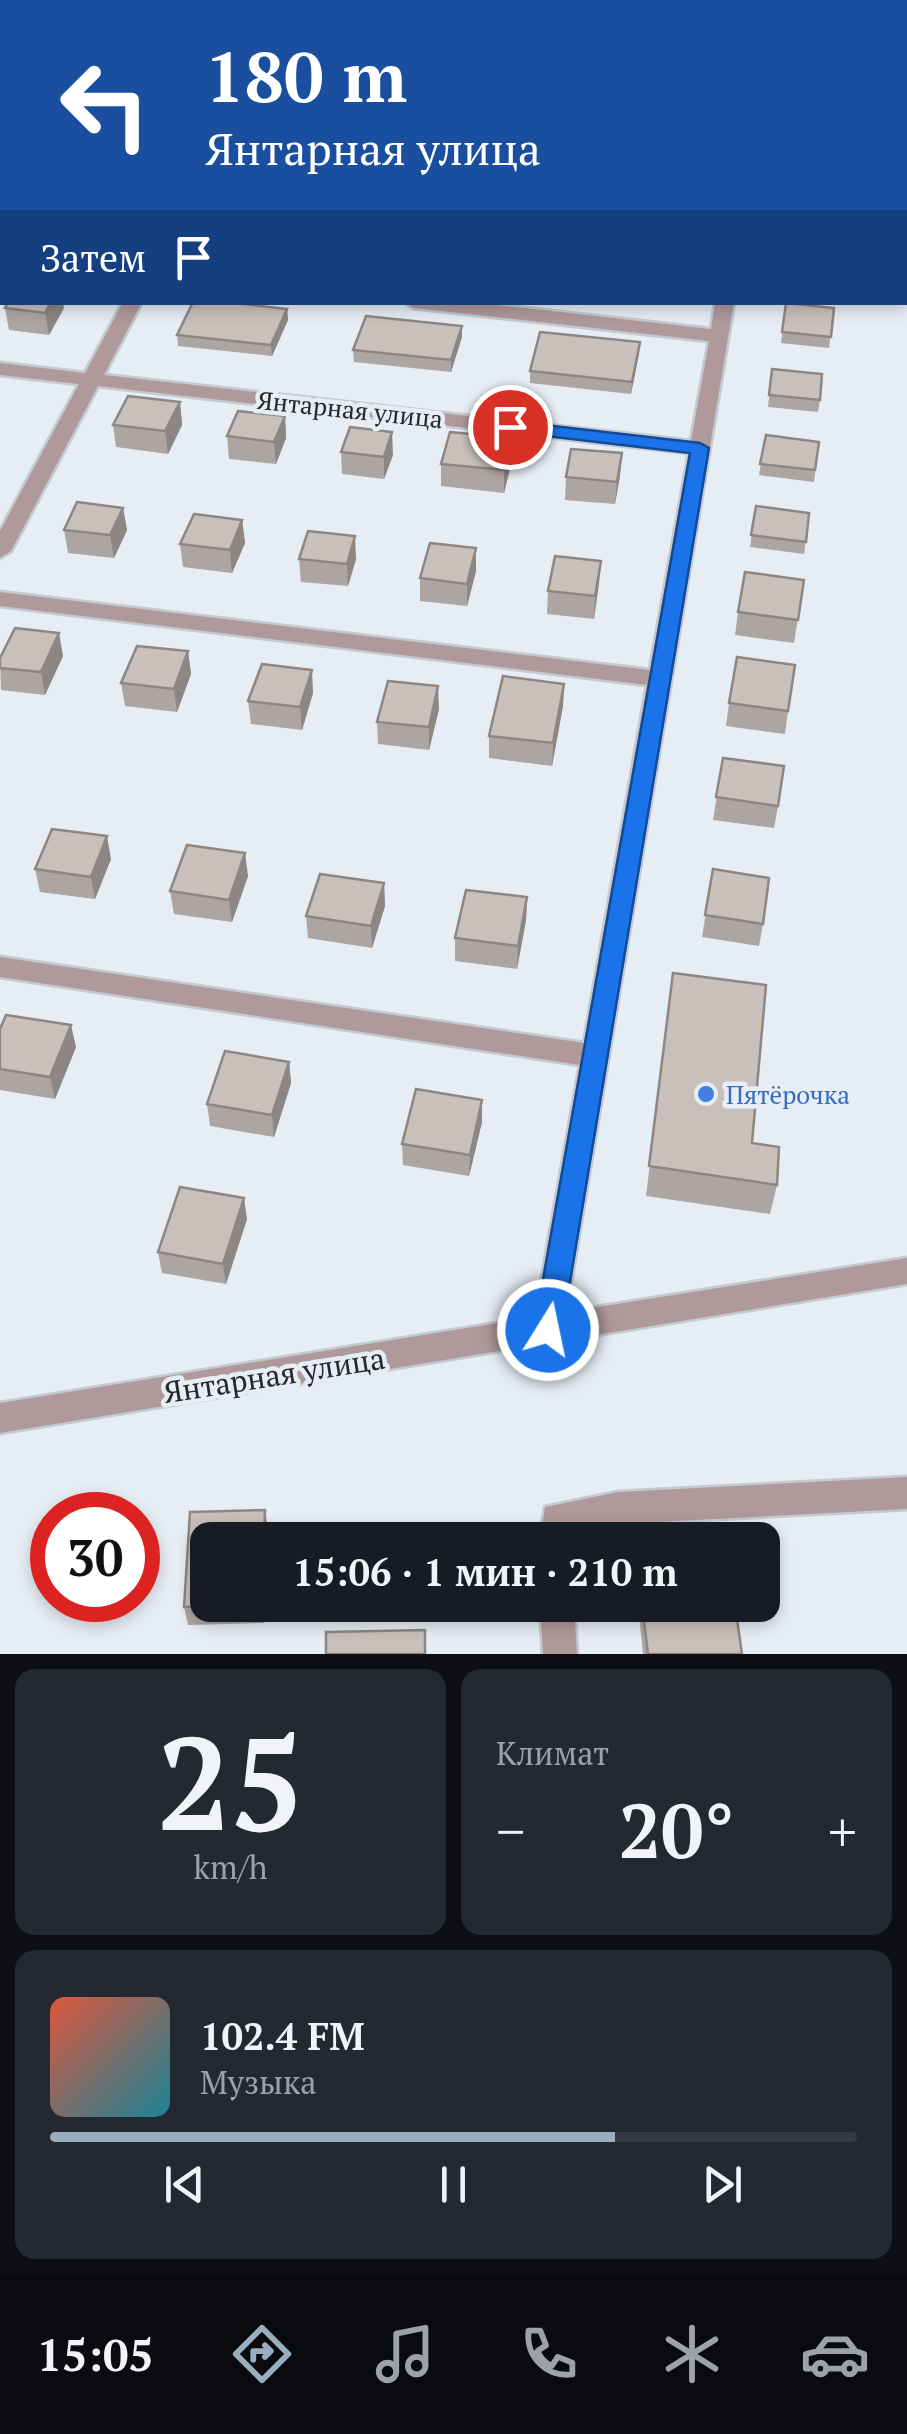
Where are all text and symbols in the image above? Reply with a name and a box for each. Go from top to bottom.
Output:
text: 180 m [205,29,407,122]
icon: left [40,40,170,170]
text: Янтарная улица [205,118,541,178]
icon: arrive [166,230,221,285]
text: Затем [40,233,146,283]
street label: Янтарная улица [256,383,445,435]
pin [468,385,553,470]
icon: arrive [483,400,538,455]
place label: Пятёрочка [726,1078,850,1111]
marker: Пятёрочка [695,1083,717,1105]
position arrow [496,1278,600,1382]
street label: Янтарная улица [160,1338,388,1412]
speed limit sign: 30 [30,1492,160,1622]
text: 15:06 · 1 мин · 210 m [292,1547,678,1597]
text: 25 [157,1695,304,1867]
text: Климат [496,1732,609,1774]
text: 20° [619,1780,734,1879]
text: − [496,1794,525,1867]
text: + [828,1794,857,1867]
text: km/h [194,1846,267,1888]
text: 102.4 FM [200,2011,365,2061]
text: Музыка [200,2061,316,2103]
icon: previous [157,2157,212,2212]
icon: pause [426,2157,481,2212]
icon: next [695,2157,750,2212]
icon: directions [227,2319,297,2389]
icon: music [370,2319,440,2389]
icon: phone [514,2319,584,2389]
icon: climate [657,2319,727,2389]
icon: car [800,2319,870,2389]
text: 15:05 [37,2324,154,2384]

